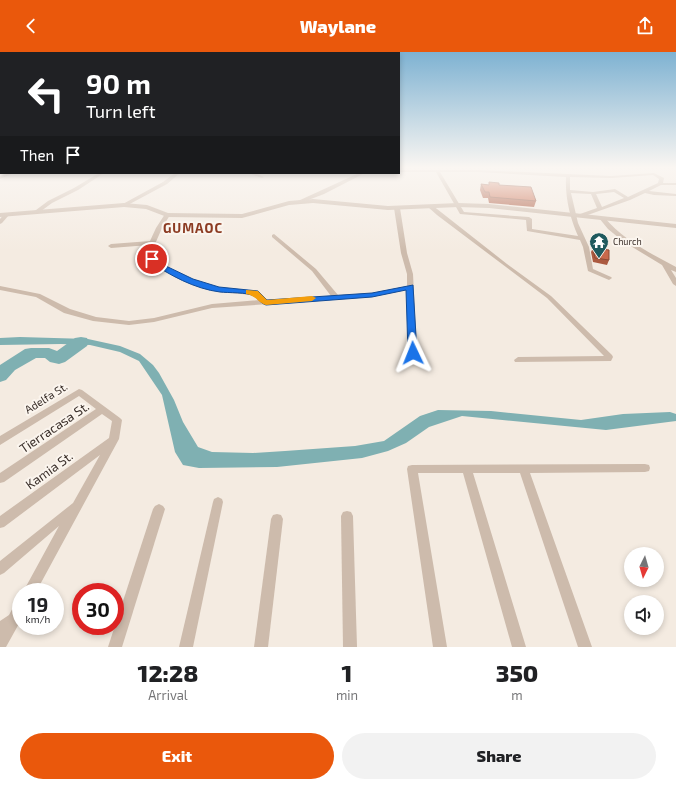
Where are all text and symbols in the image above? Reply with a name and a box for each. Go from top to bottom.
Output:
icon: back [20,15,42,37]
text: Waylane [300,15,376,37]
icon: share [634,15,656,37]
text: 90 m [86,66,151,100]
icon: left [20,68,72,120]
text: Turn left [86,100,156,122]
icon: arrive [62,144,84,166]
text: Then [20,146,54,164]
district label: GUMAOC [163,220,223,236]
temple icon: Church [588,231,610,259]
place label: Church [613,236,642,247]
pin [135,242,169,276]
icon: arrive [141,248,163,270]
position arrow [392,332,434,374]
street label: Adelfa St. [22,379,69,416]
street label: Tierracasa St. [16,398,92,456]
street label: Kamia St. [22,447,76,493]
north arrow [624,547,664,587]
map controls [624,547,664,635]
speed limit sign: 30 [72,583,124,635]
text: 19 [28,592,48,616]
button: sound [624,595,664,635]
text: km/h [26,613,50,625]
text: 12:28 [138,658,198,687]
text: 1 [342,658,352,687]
text: 350 [496,658,538,687]
text: Arrival [148,687,188,703]
text: min [336,687,358,703]
text: m [511,687,523,703]
button: Exit [20,733,334,779]
button: Share [342,733,656,779]

